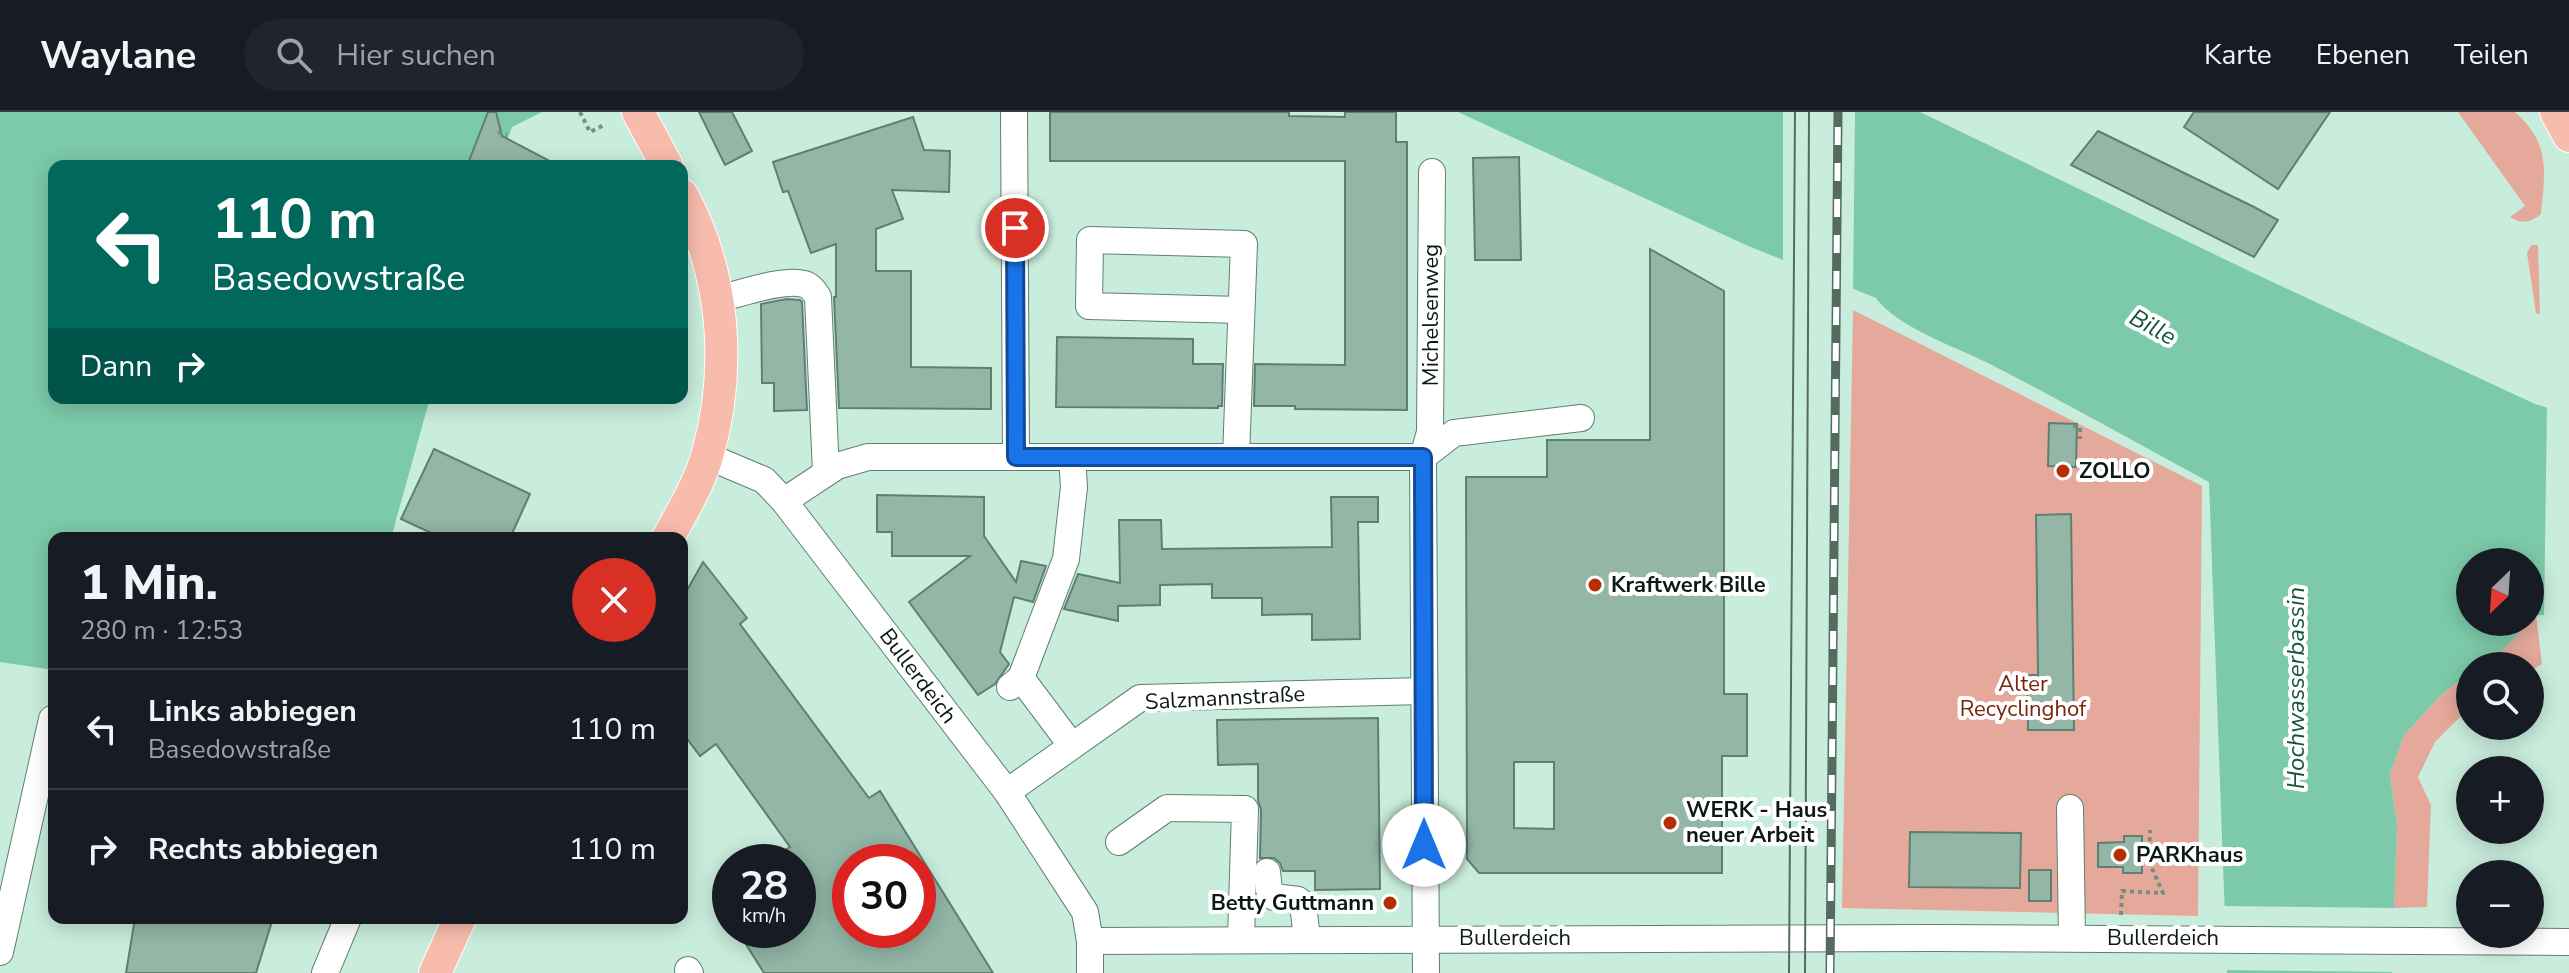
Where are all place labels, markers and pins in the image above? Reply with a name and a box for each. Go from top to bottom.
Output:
pin [981,194,1049,262]
place label: ZOLLO [2079,456,2150,486]
marker: ZOLLO [2054,462,2072,480]
place label: Kraftwerk Bille [1611,570,1766,600]
marker: Kraftwerk Bille [1586,576,1604,594]
place label: WERK - Haus neuer Arbeit [1686,795,1827,850]
marker: WERK - Haus neuer Arbeit [1661,814,1679,832]
place label: PARKhaus [2136,840,2243,870]
marker: PARKhaus [2111,846,2129,864]
place label: Betty Guttmann [1211,888,1374,918]
marker: Betty Guttmann [1381,894,1399,912]

